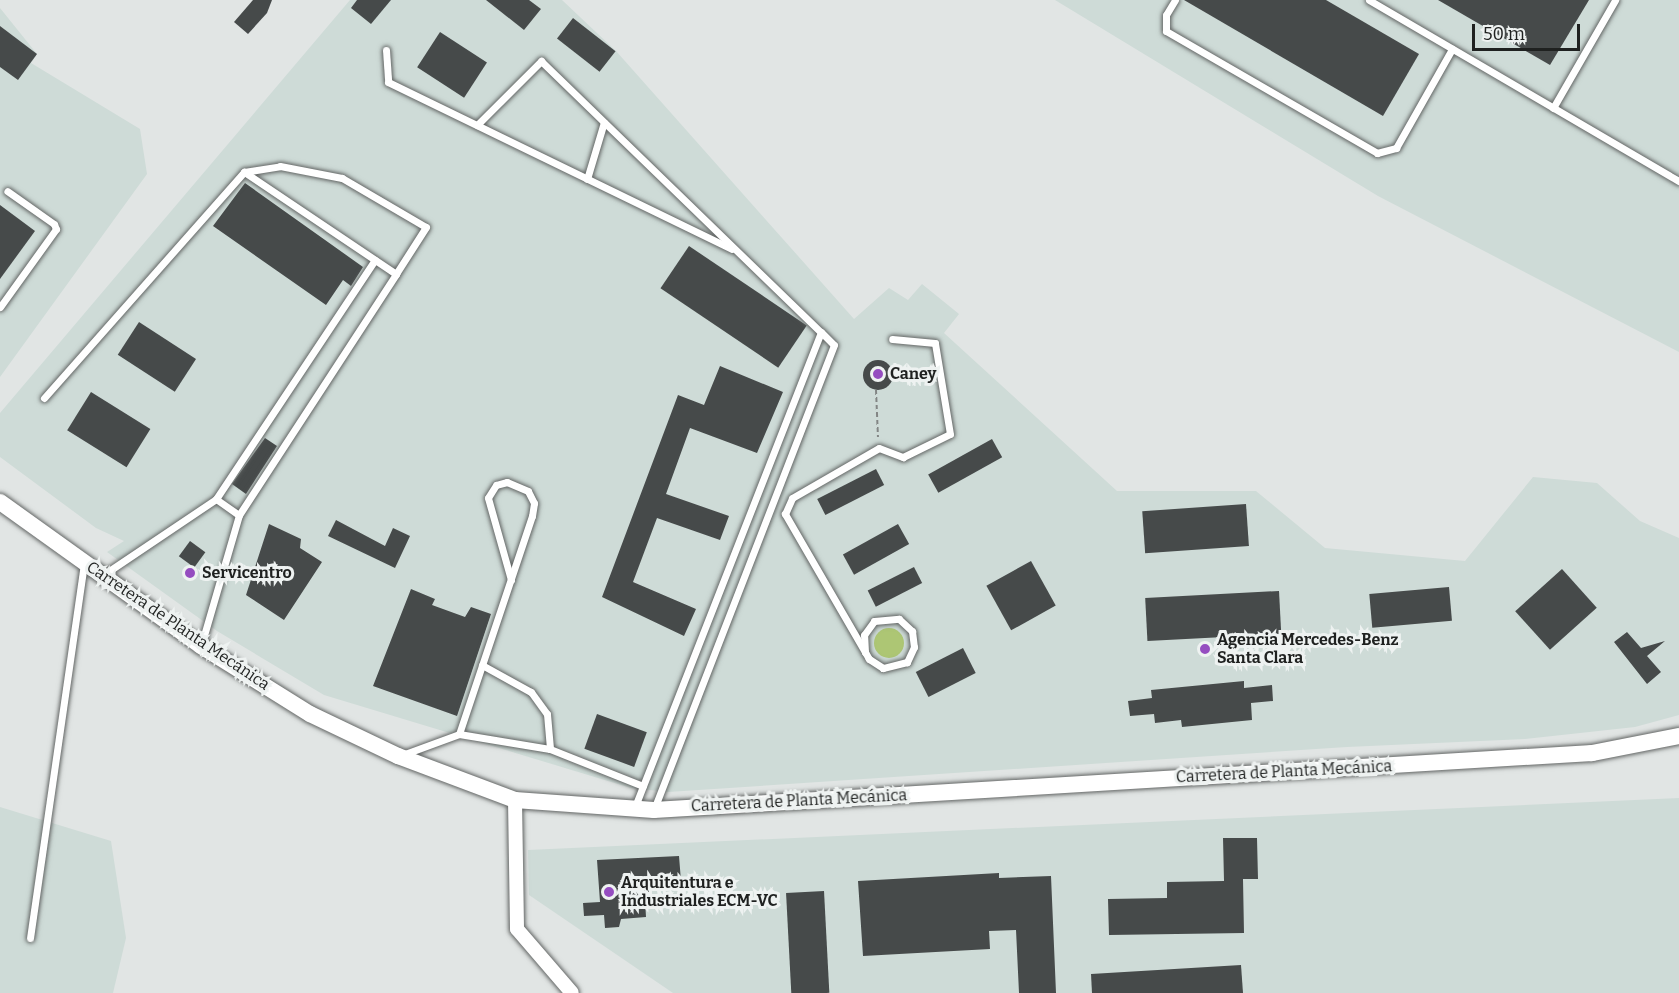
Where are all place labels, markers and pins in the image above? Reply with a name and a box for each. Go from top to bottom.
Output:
place label: Caney [890,364,936,384]
marker: Caney [871,367,885,381]
place label: Servicentro [202,563,292,583]
marker: Servicentro [183,566,197,580]
place label: Agencia Mercedes-Benz Santa Clara [1217,630,1399,668]
marker: Agencia Mercedes-Benz Santa Clara [1198,642,1212,656]
place label: Arquitentura e Industriales ECM-VC [621,873,778,911]
marker: Arquitentura e Industriales ECM-VC [602,885,616,899]

